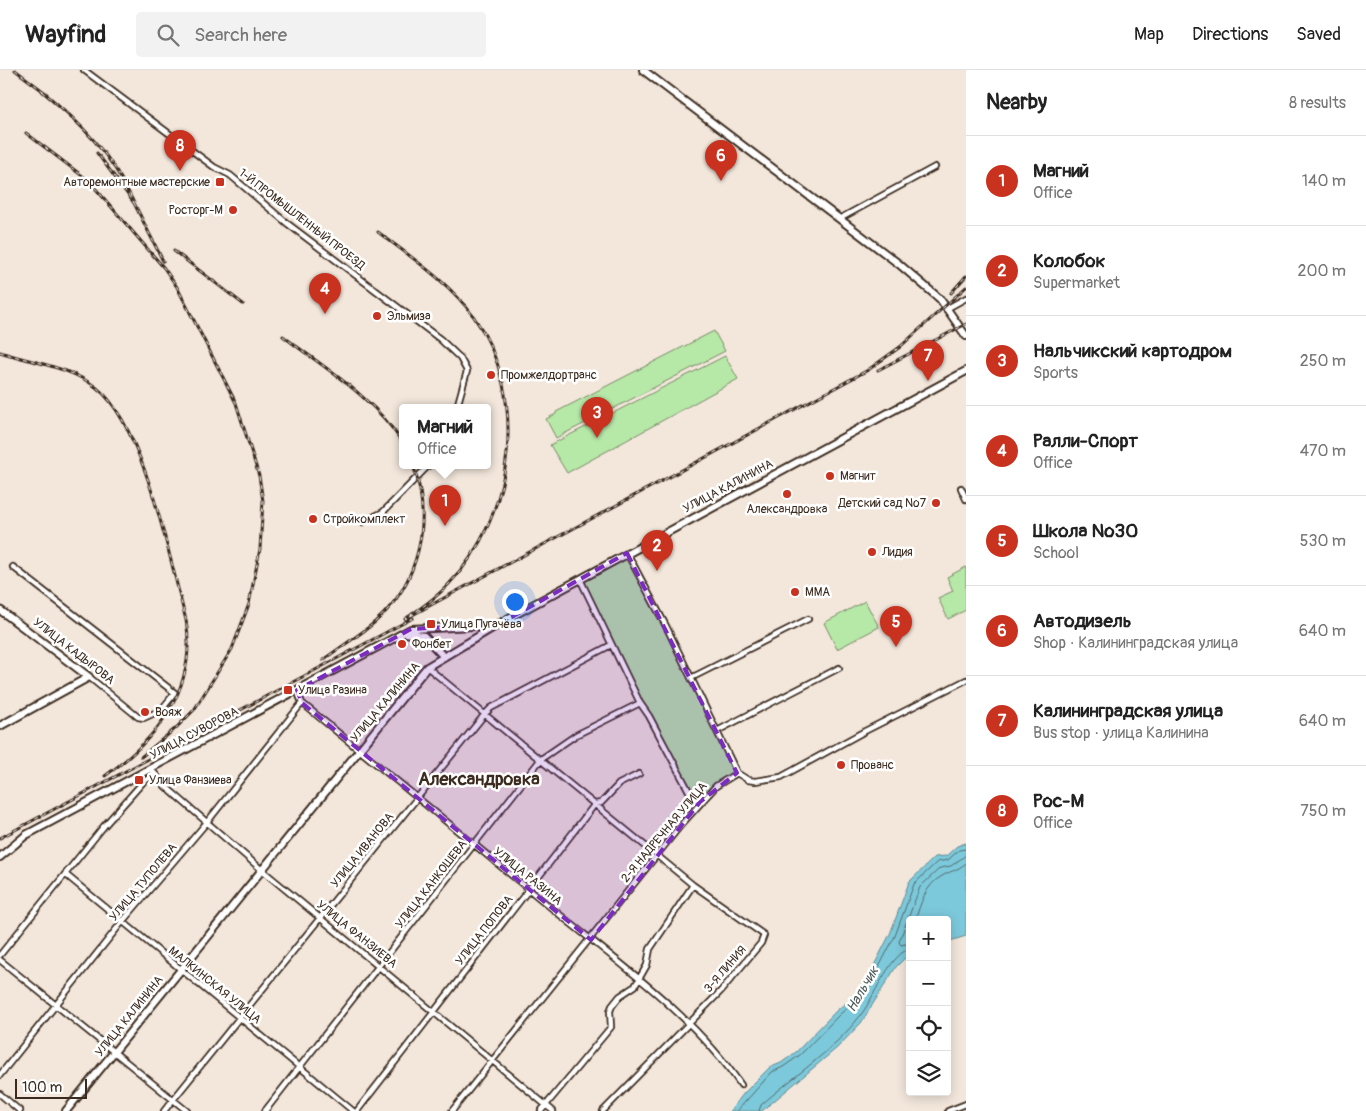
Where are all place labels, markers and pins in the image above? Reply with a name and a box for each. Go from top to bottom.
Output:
pin: 8 [164,130,196,171]
pin: 6 [705,140,737,181]
place label: Авторемонтные мастерские [63,175,210,190]
marker: Авторемонтные мастерские [214,176,226,188]
place label: Росторг-М [169,203,223,218]
marker: Росторг-М [227,204,239,216]
pin: 4 [309,273,341,314]
place label: Эльмиза [387,309,431,324]
marker: Эльмиза [371,310,383,322]
pin: 7 [912,340,944,381]
place label: Промжелдортранс [501,368,597,383]
marker: Промжелдортранс [485,369,497,381]
pin: 3 [581,397,613,438]
place label: Магнит [840,469,876,484]
marker: Магнит [824,470,836,482]
pin: 1 [429,485,461,526]
marker: Александровка [781,488,793,500]
place label: Детский сад №7 [837,496,927,511]
marker: Детский сад №7 [930,497,942,509]
place label: Александровка [747,502,828,517]
place label: Стройкомплект [323,512,405,527]
marker: Стройкомплект [307,513,319,525]
pin: 2 [641,530,673,571]
place label: Лидия [881,545,913,560]
marker: Лидия [866,546,878,558]
place label: MMA [805,585,830,600]
marker: MMA [789,586,801,598]
pin: 5 [880,606,912,647]
place label: Улица Пугачёва [441,617,522,632]
marker: Улица Пугачёва [425,618,437,630]
place label: Фонбет [412,637,451,652]
marker: Фонбет [396,638,408,650]
place label: Улица Разина [298,683,367,698]
marker: Улица Разина [282,684,294,696]
place label: Вояж [155,705,182,720]
marker: Вояж [139,706,151,718]
place label: Прованс [851,758,894,773]
marker: Прованс [835,759,847,771]
place label: Улица Фанзиева [149,773,232,788]
marker: Улица Фанзиева [133,774,145,786]

